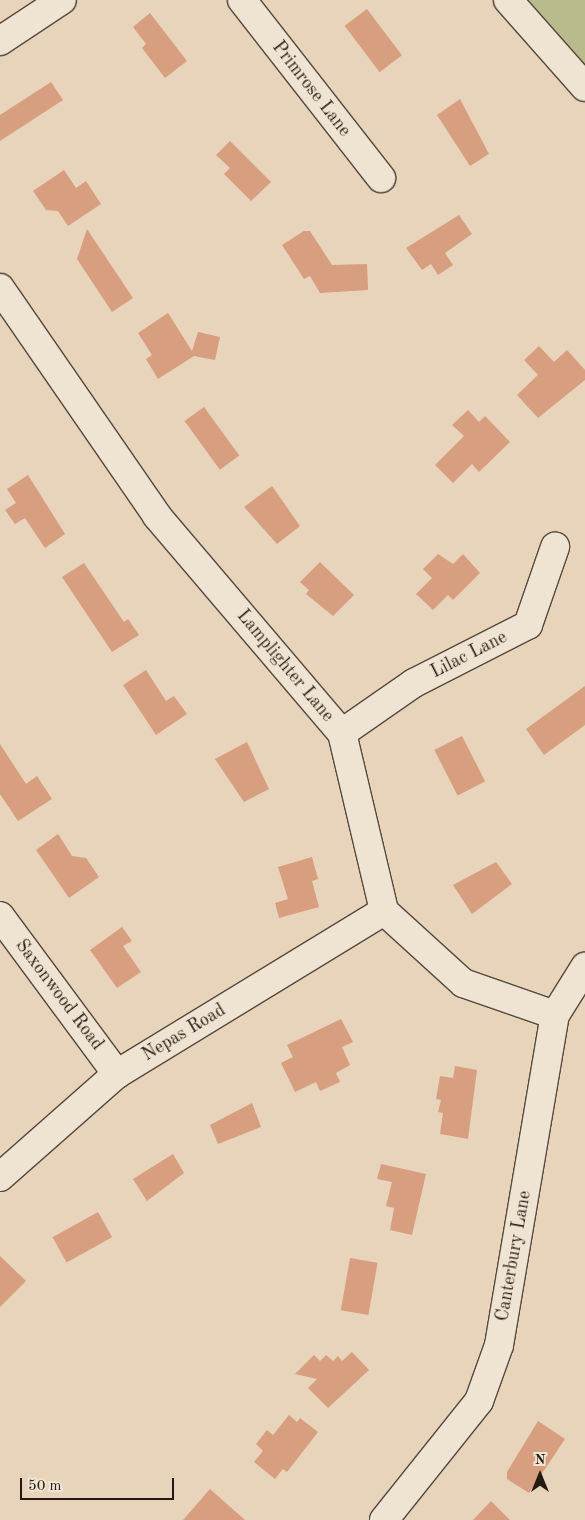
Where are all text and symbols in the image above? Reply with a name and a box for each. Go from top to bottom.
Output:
street label: Primrose Lane [267,37,355,141]
street label: Lamplighter Lane [232,606,338,726]
street label: Lilac Lane [427,627,511,683]
street label: Saxonwood Road [10,935,108,1055]
street label: Nepas Road [138,1000,230,1066]
street label: Canterbury Lane [492,1189,536,1323]
north arrow [515,1450,565,1500]
text: N [535,1453,545,1467]
scale bar [22,1468,176,1500]
text: 50 m [28,1479,62,1494]

